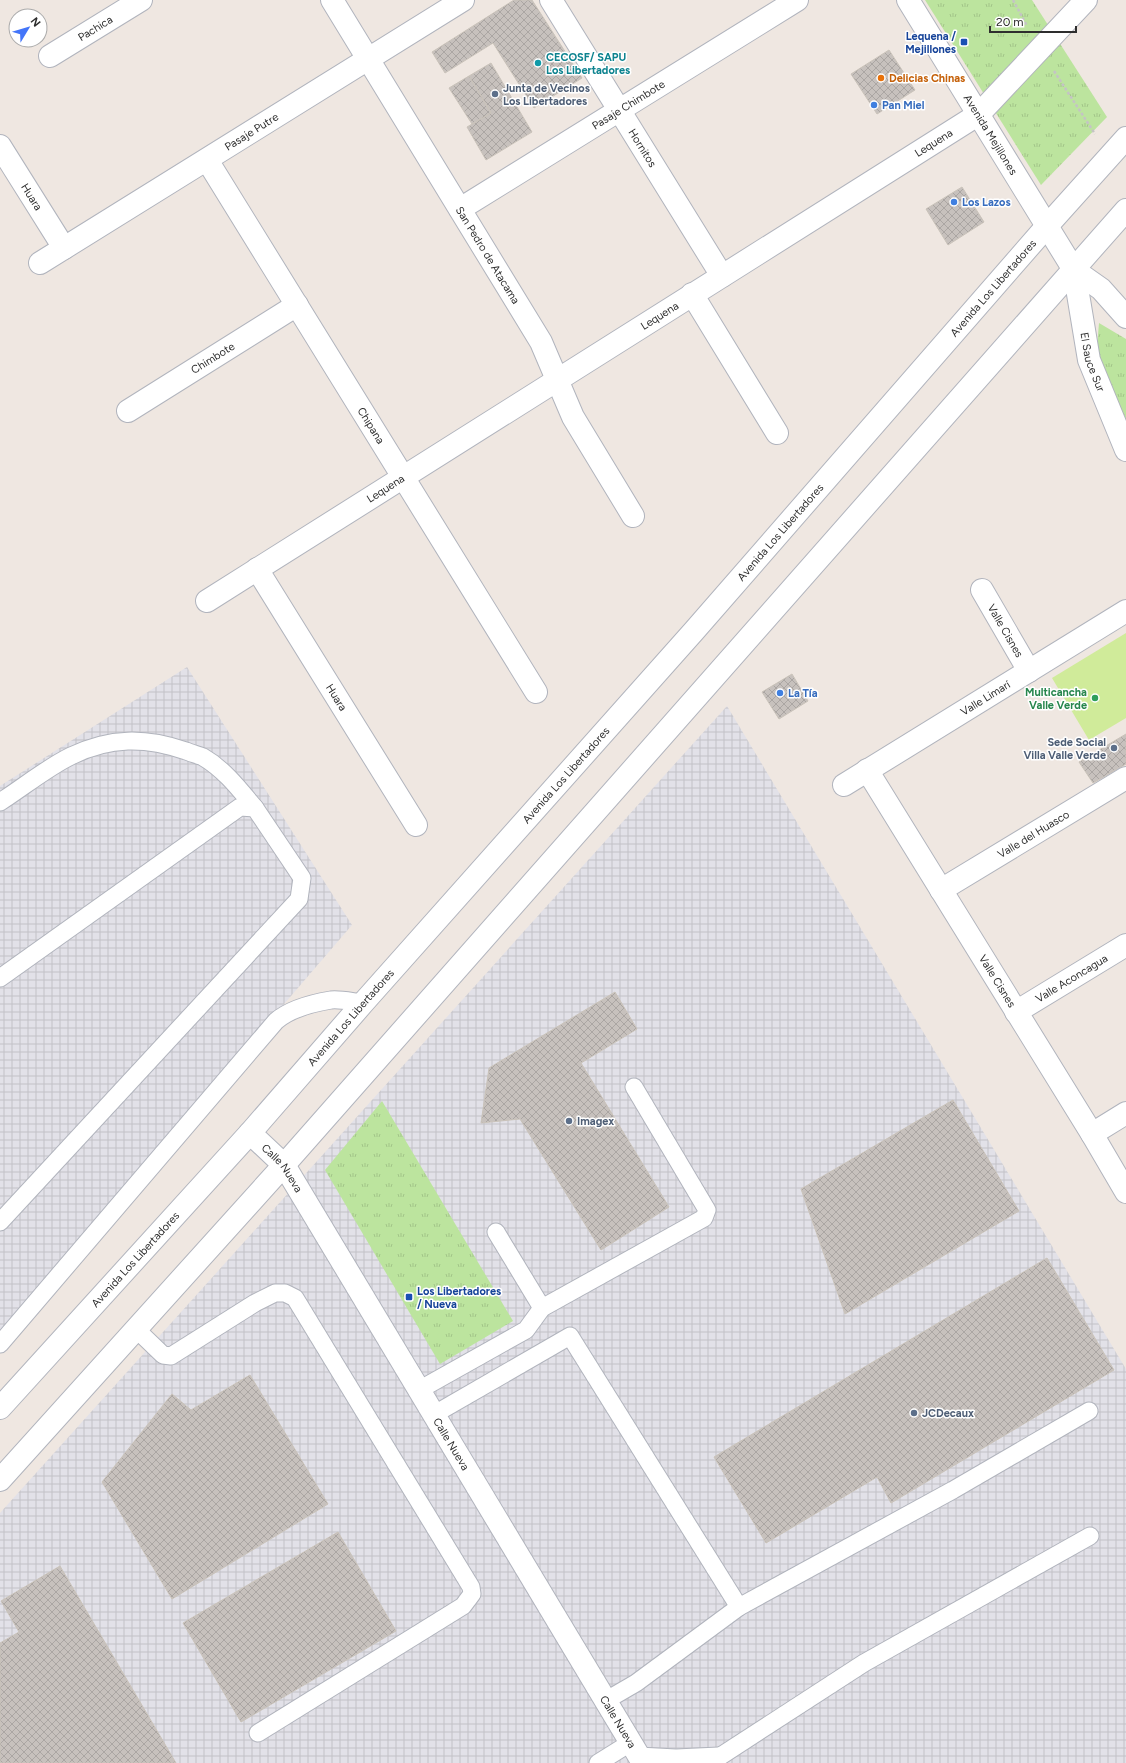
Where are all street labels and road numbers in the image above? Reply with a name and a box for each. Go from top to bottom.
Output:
street label: Pachica [76,13,115,44]
street label: Pasaje Chimbote [590,78,667,133]
street label: Avenida Mejillones [961,92,1020,177]
street label: Pasaje Putre [223,110,281,154]
street label: Lequena [913,126,955,160]
street label: Hornitos [625,127,659,170]
street label: Huara [18,181,45,213]
street label: San Pedro de Atacama [453,204,522,306]
street label: Avenida Los Libertadores [948,237,1039,339]
street label: Lequena [639,299,681,333]
street label: El Sauce Sur [1078,331,1107,394]
street label: Chimbote [189,340,237,377]
street label: Chipana [354,405,387,446]
street label: Lequena [364,472,407,506]
street label: Avenida Los Libertadores [735,481,826,584]
street label: Valle Cisnes [985,602,1026,660]
street label: Valle Limarí [958,678,1013,718]
street label: Huara [323,682,350,713]
street label: Avenida Los Libertadores [520,725,612,826]
street label: Valle del Huasco [995,808,1072,861]
street label: Valle Aconcagua [1033,952,1110,1006]
street label: Valle Cisnes [976,953,1018,1010]
street label: Avenida Los Libertadores [305,967,397,1069]
street label: Calle Nueva [259,1141,305,1195]
street label: Avenida Los Libertadores [89,1209,182,1310]
street label: Calle Nueva [430,1416,472,1473]
street label: Calle Nueva [597,1693,638,1751]

